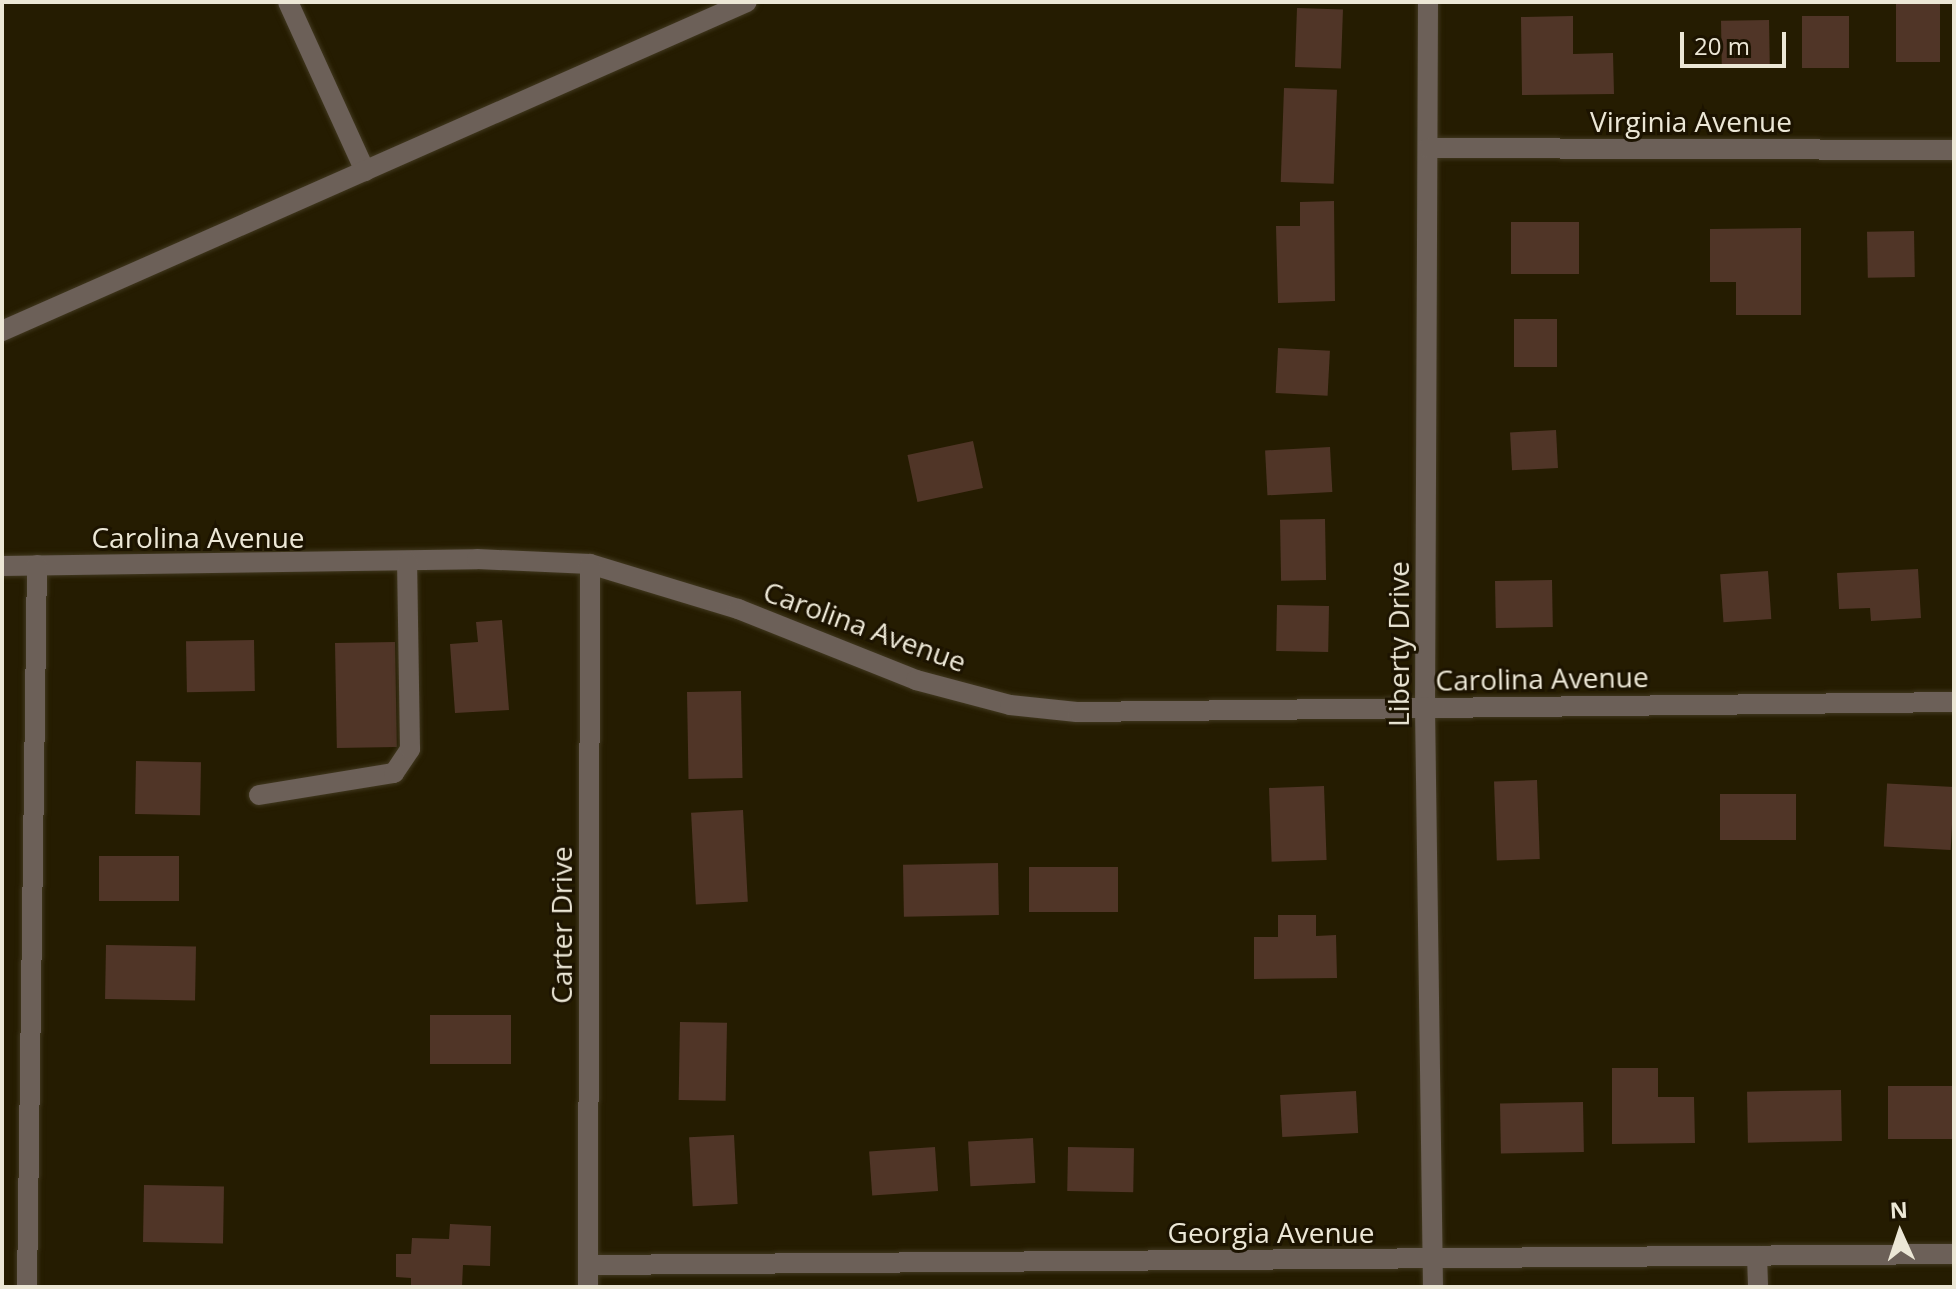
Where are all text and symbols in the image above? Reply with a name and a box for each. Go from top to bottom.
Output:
scale bar [1684,16,1790,66]
text: 20 m [1694,29,1750,62]
street label: Virginia Avenue [1590,104,1792,138]
street label: Carolina Avenue [91,520,305,554]
street label: Liberty Drive [1381,561,1415,727]
street label: Carolina Avenue [759,574,971,678]
street label: Carolina Avenue [1435,659,1649,697]
street label: Carter Drive [544,846,578,1004]
north arrow [1860,1193,1940,1273]
text: N [1889,1194,1908,1224]
street label: Georgia Avenue [1168,1215,1374,1249]

